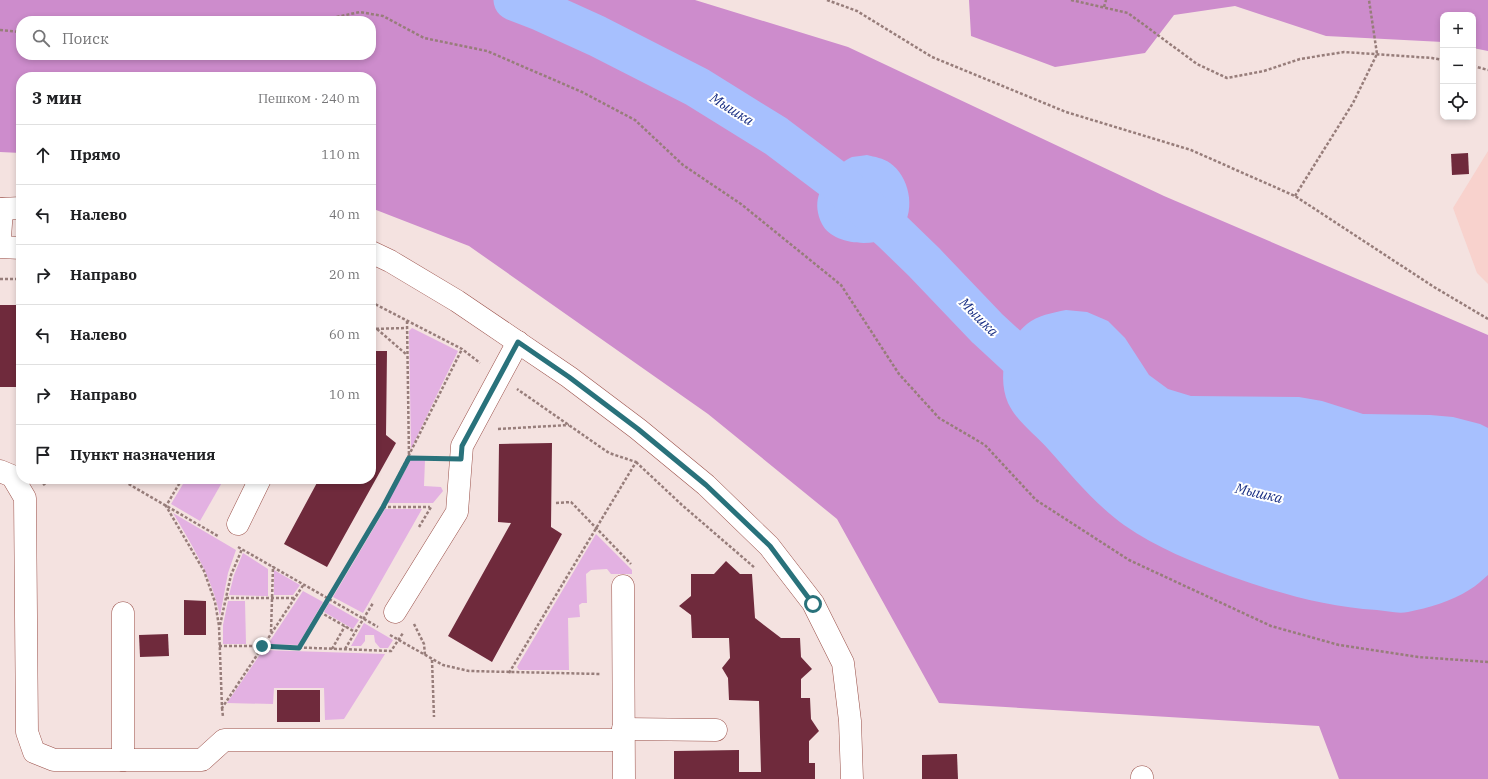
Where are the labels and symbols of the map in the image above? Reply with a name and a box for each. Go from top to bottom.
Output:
water label: Мышка [706,88,757,130]
water label: Мышка [955,293,1003,341]
water label: Мышка [1233,479,1285,507]
route start [804,595,822,613]
route end [253,637,271,655]

